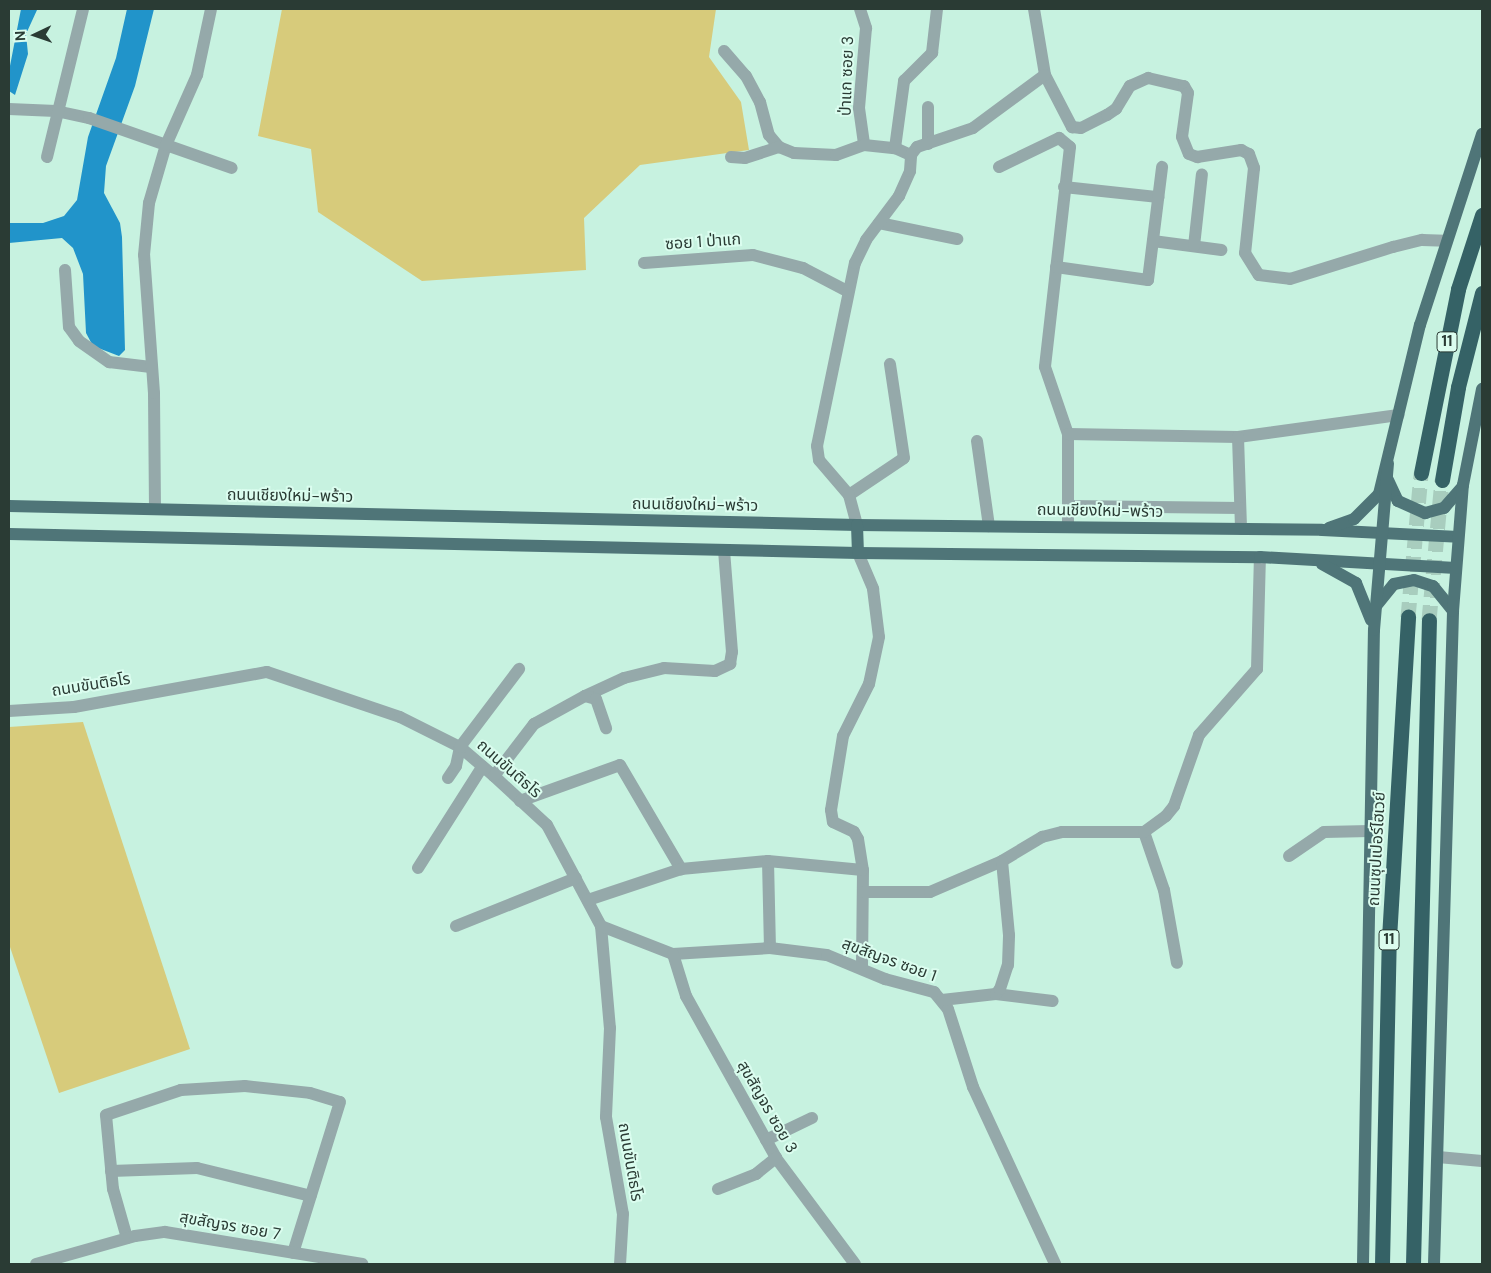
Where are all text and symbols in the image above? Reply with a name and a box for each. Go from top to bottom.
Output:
north arrow [10,10,60,60]
text: N [11,30,29,41]
street label: ป่าแก ซอย 3 [836,35,858,117]
street label: ซอย 1 ป่าแก [664,230,742,254]
road number: 11 [1436,330,1458,354]
street label: ถนนเชียงใหม่-พร้าว [227,485,353,507]
street label: ถนนเชียงใหม่-พร้าว [632,494,758,516]
street label: ถนนเชียงใหม่-พร้าว [1037,500,1163,522]
street label: ถนนขันติธโร [50,669,132,701]
street label: ถนนขันติธโร [473,736,545,802]
street label: ถนนซุปเปอร์ไฮเวย์ [1364,791,1390,907]
road number: 11 [1378,928,1400,952]
street label: สุขสัญจร ซอย 1 [839,934,939,986]
street label: สุขสัญจร ซอย 3 [733,1057,801,1157]
street label: ถนนขันติธโร [614,1121,646,1203]
street label: สุขสัญจร ซอย 7 [178,1208,282,1244]

